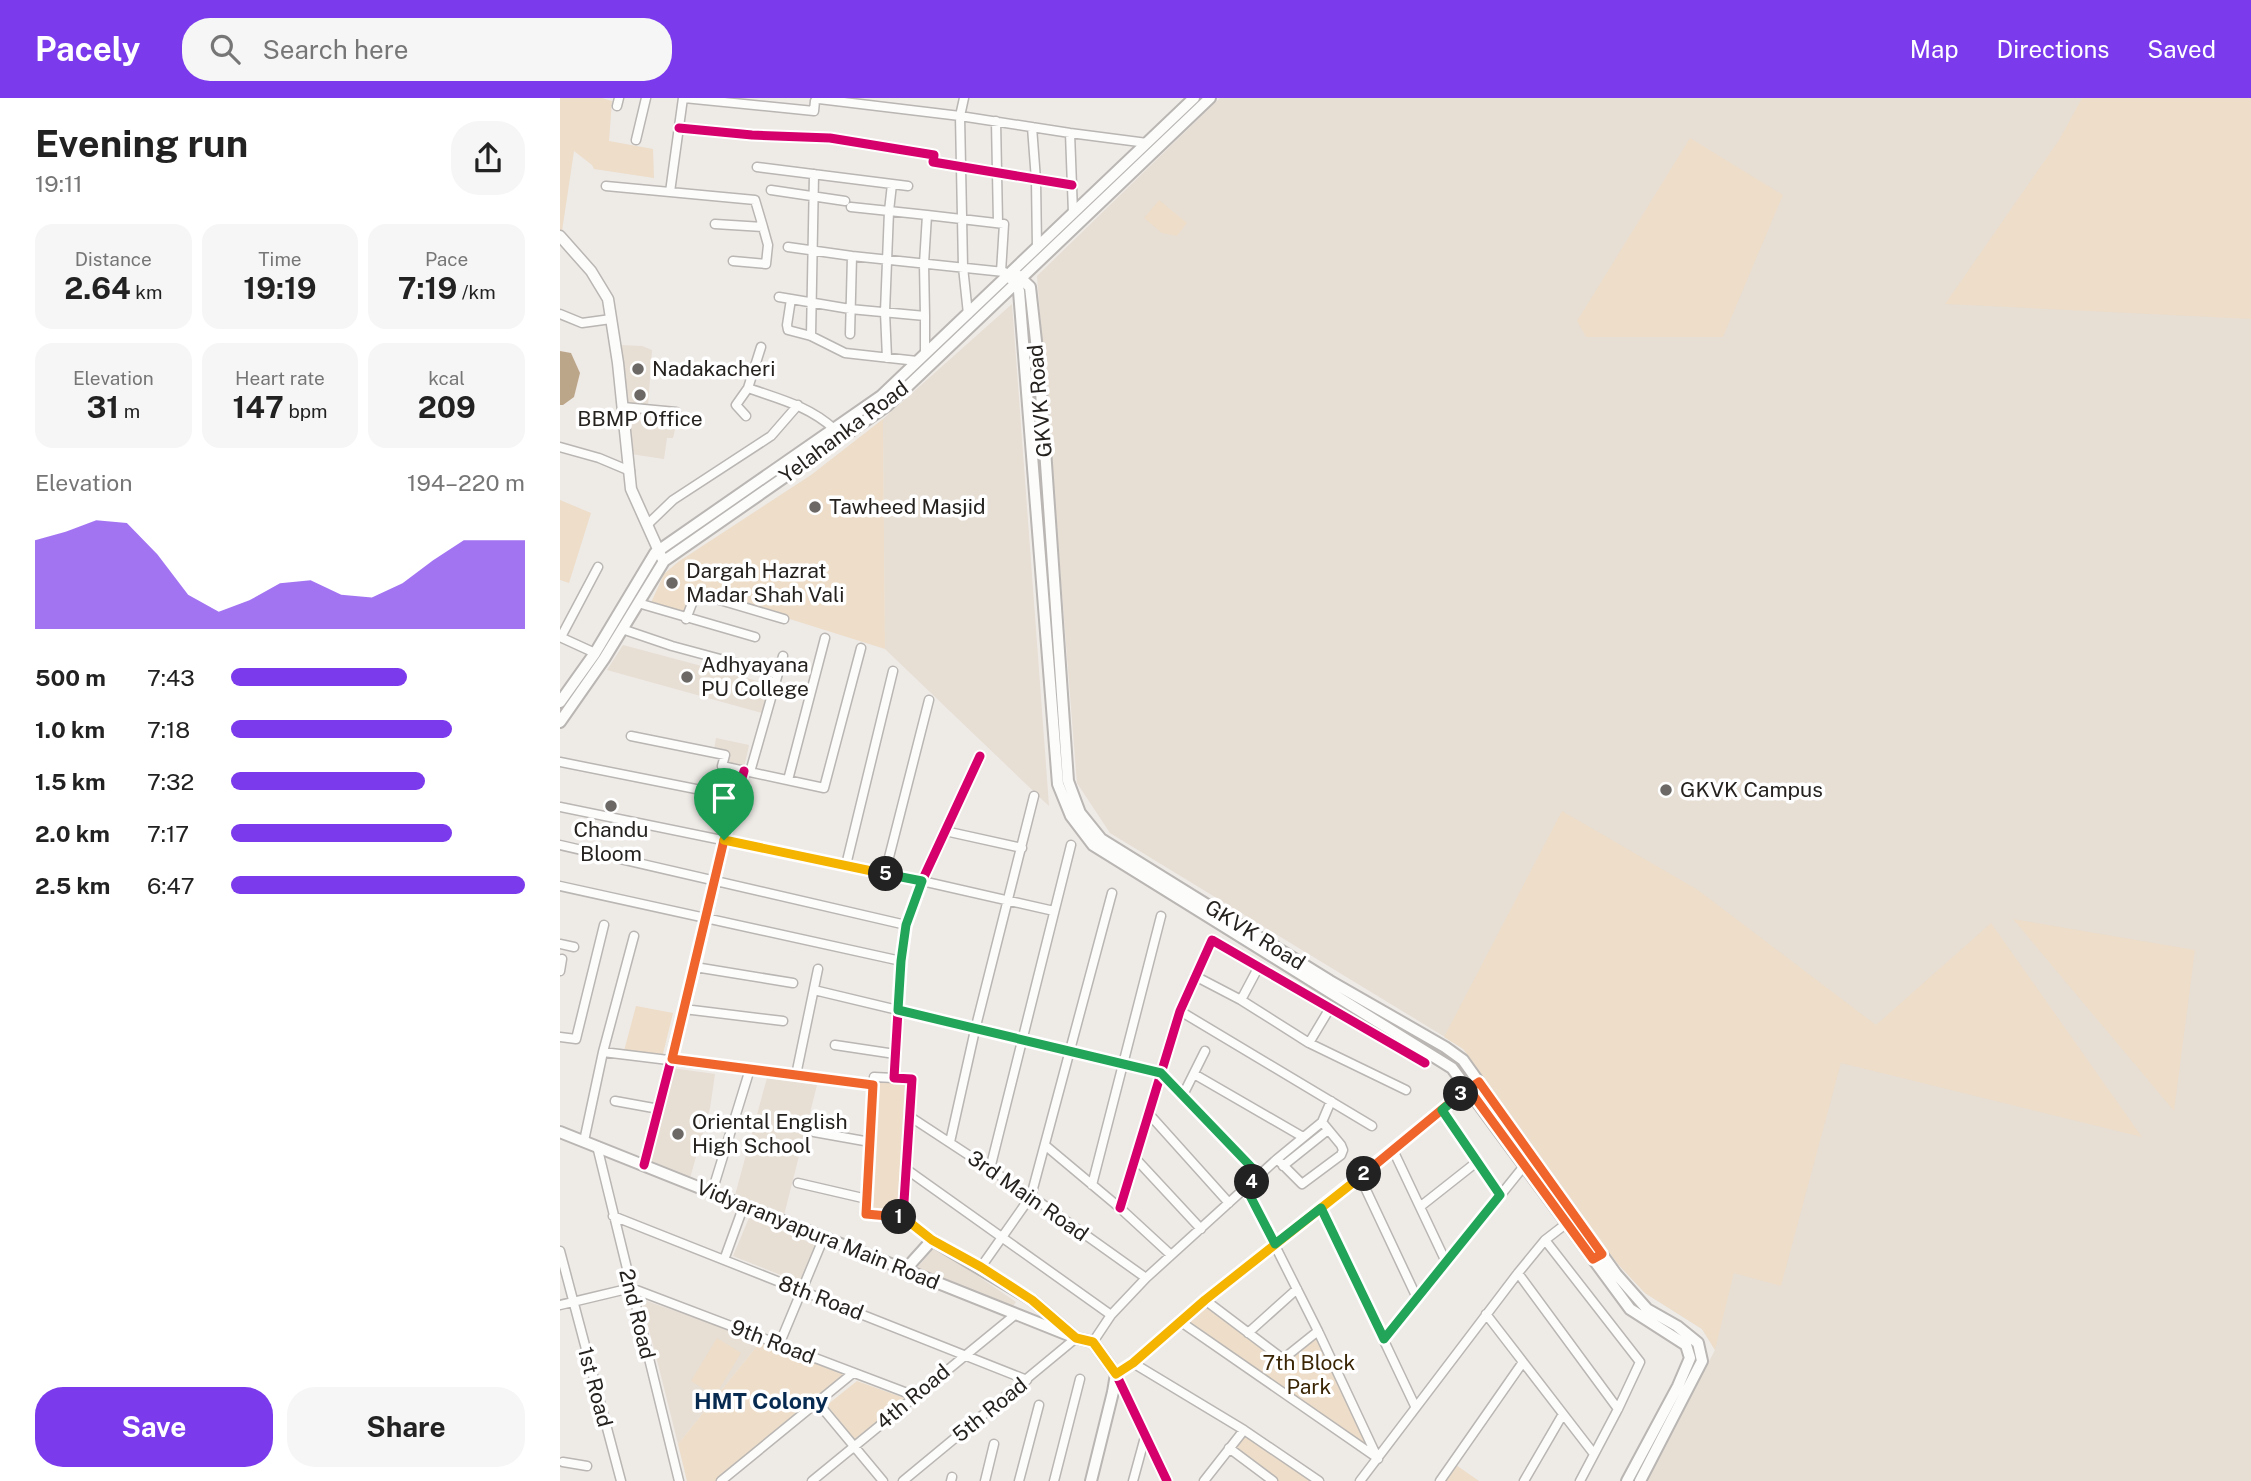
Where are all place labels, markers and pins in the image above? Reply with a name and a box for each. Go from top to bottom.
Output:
place label: Nadakacheri [652,356,775,381]
marker: Nadakacheri [630,361,646,377]
marker: BBMP Office [632,387,648,403]
place label: BBMP Office [577,406,703,431]
place label: Tawheed Masjid [829,494,985,519]
marker: Tawheed Masjid [807,499,823,515]
place label: Dargah Hazrat Madar Shah Vali [686,558,844,607]
marker: Dargah Hazrat Madar Shah Vali [664,575,680,591]
place label: Adhyayana PU College [701,652,809,701]
marker: Adhyayana PU College [679,669,695,685]
pin [694,768,754,840]
place label: GKVK Campus [1680,777,1823,802]
marker: GKVK Campus [1658,782,1674,798]
marker: Chandu Bloom [603,798,619,814]
place label: Chandu Bloom [574,817,648,866]
pin: 5 [868,856,904,892]
pin: 3 [1444,1076,1478,1112]
place label: Oriental English High School [692,1109,848,1158]
marker: Oriental English High School [670,1126,686,1142]
pin: 2 [1346,1156,1382,1192]
pin: 4 [1234,1164,1270,1200]
pin: 1 [882,1200,916,1234]

